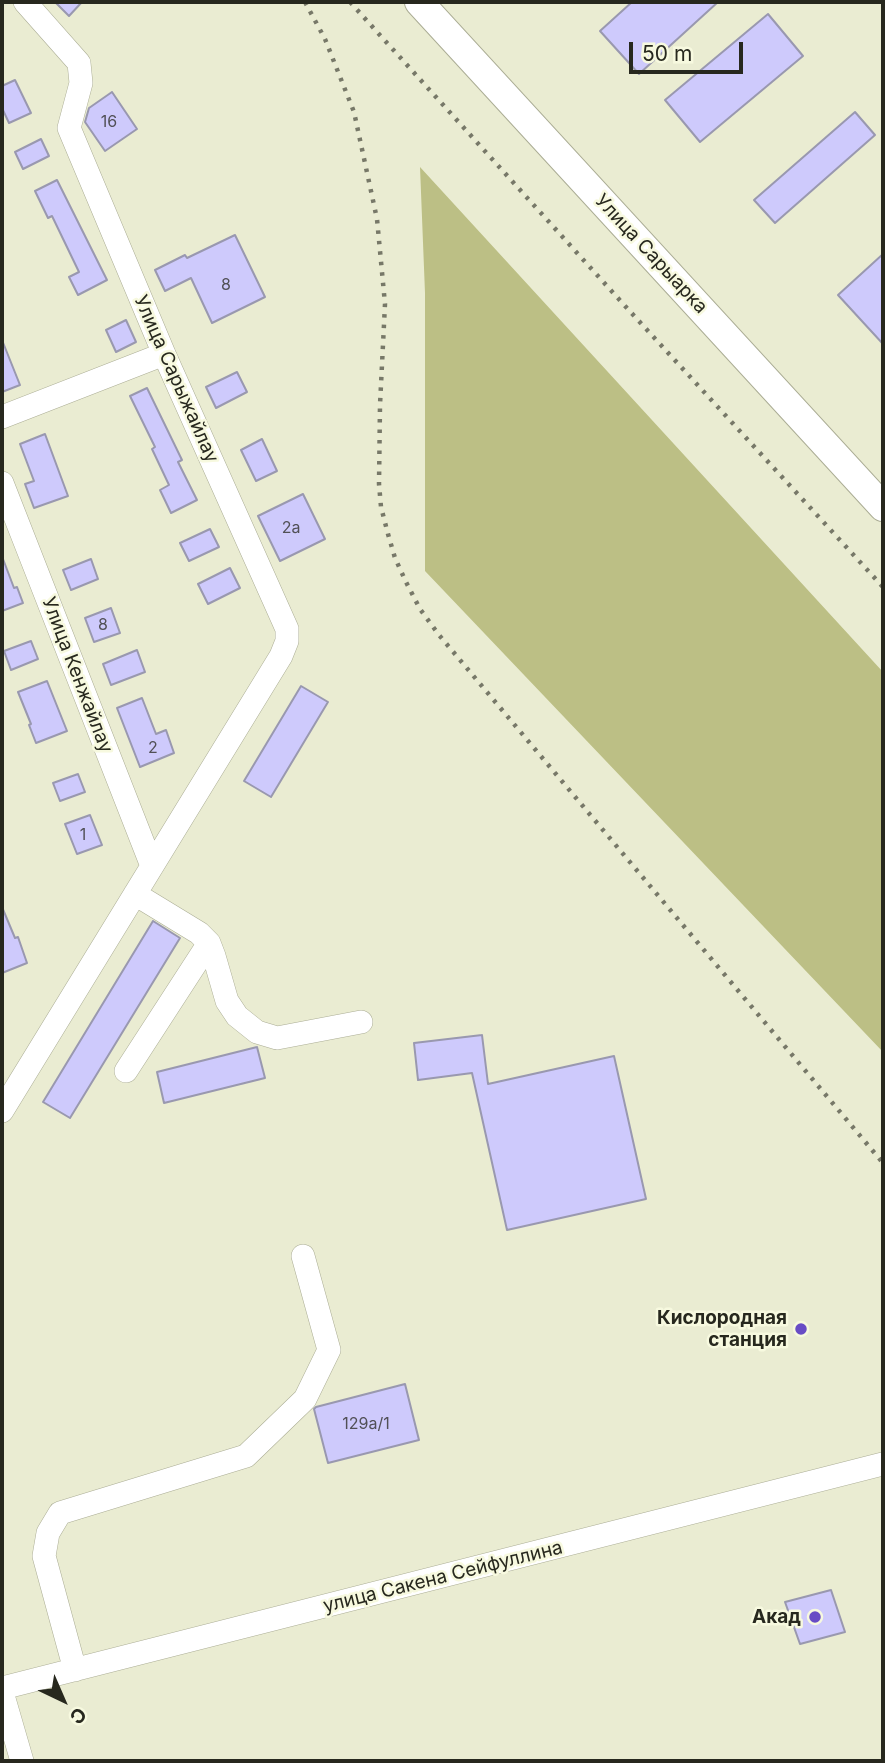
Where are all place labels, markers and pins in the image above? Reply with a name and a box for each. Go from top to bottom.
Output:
place label: Кислородная станция [657,1307,787,1351]
marker: Кислородная станция [793,1321,809,1337]
place label: Акад [752,1606,801,1628]
marker: Акад [807,1609,823,1625]

